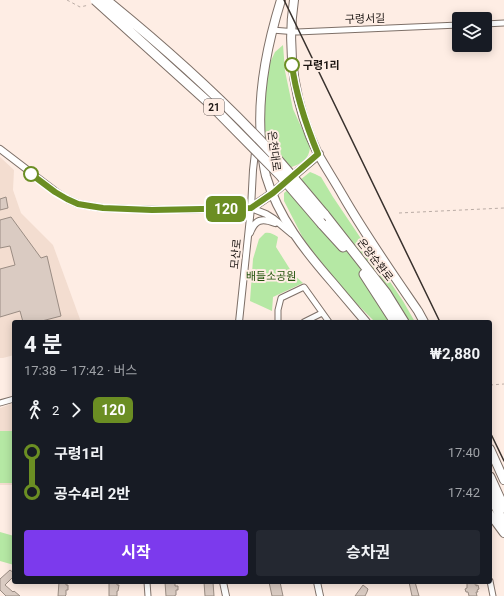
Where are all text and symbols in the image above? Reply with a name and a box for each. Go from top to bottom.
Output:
street label: 구령서길 [345,12,385,26]
map controls [452,12,492,52]
button: layers [452,12,492,52]
marker: 구령1리 [284,57,300,73]
place label: 구령1리 [303,59,340,72]
road number: 21 [204,99,224,115]
street label: 온천대로 [265,130,283,172]
unlabelled marker [23,166,39,182]
line badge: 120 [203,196,249,222]
text: 120 [214,201,238,217]
street label: 온양순환로 [354,236,396,284]
street label: 모산로 [228,238,244,270]
park label: 배들소공원 [246,270,296,283]
text: 4 분 [24,332,62,357]
text: ₩2,880 [430,345,480,363]
text: 17:38 – 17:42 · 버스 [24,363,138,378]
icon: walk [24,399,46,421]
icon: forward [65,399,87,421]
text: 120 [101,402,125,418]
text: 2 [52,403,59,418]
text: 구령1리 [54,445,104,463]
text: 17:40 [448,445,480,460]
text: 공수4리 2반 [54,485,130,503]
text: 17:42 [448,485,480,500]
button: 시작 [24,530,248,576]
button: 승차권 [256,530,480,576]

